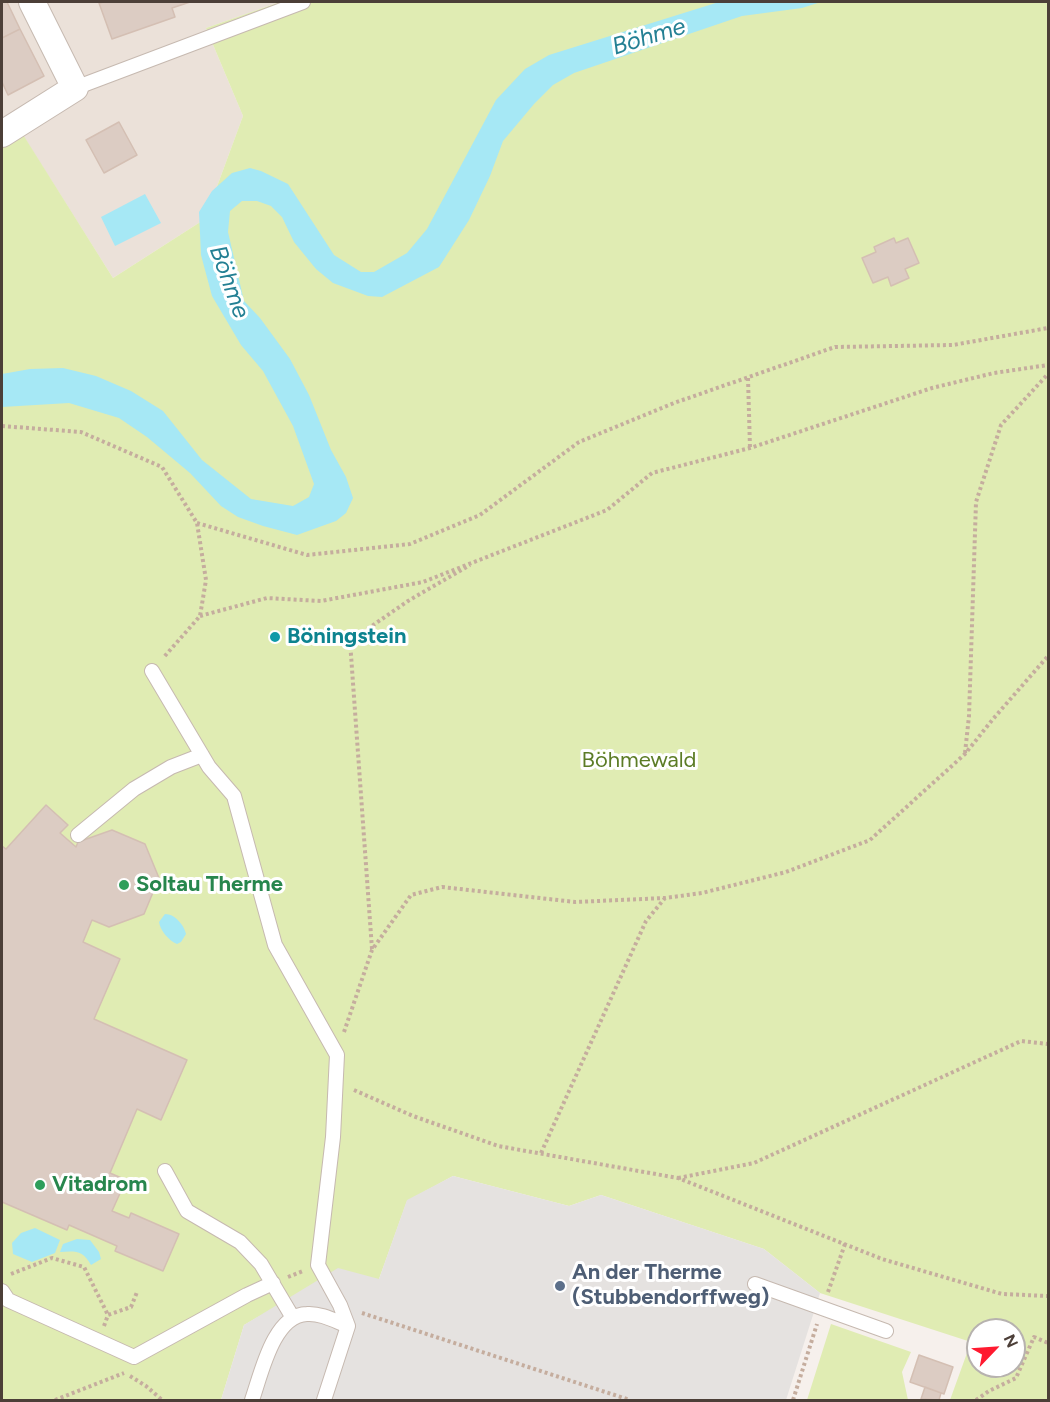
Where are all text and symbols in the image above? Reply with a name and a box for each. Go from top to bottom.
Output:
water label: Böhme [609,12,689,62]
water label: Böhme [203,242,255,322]
place label: Böningstein [287,624,407,650]
marker: Böningstein [268,630,282,644]
park label: Böhmewald [582,748,696,774]
place label: Soltau Therme [136,872,283,898]
marker: Soltau Therme [117,878,131,892]
place label: Vitadrom [52,1172,147,1198]
marker: Vitadrom [33,1178,47,1192]
place label: An der Therme (Stubbendorffweg) [572,1260,769,1312]
marker: An der Therme (Stubbendorffweg) [553,1279,567,1293]
north arrow [966,1318,1026,1378]
text: N [1000,1331,1022,1351]

